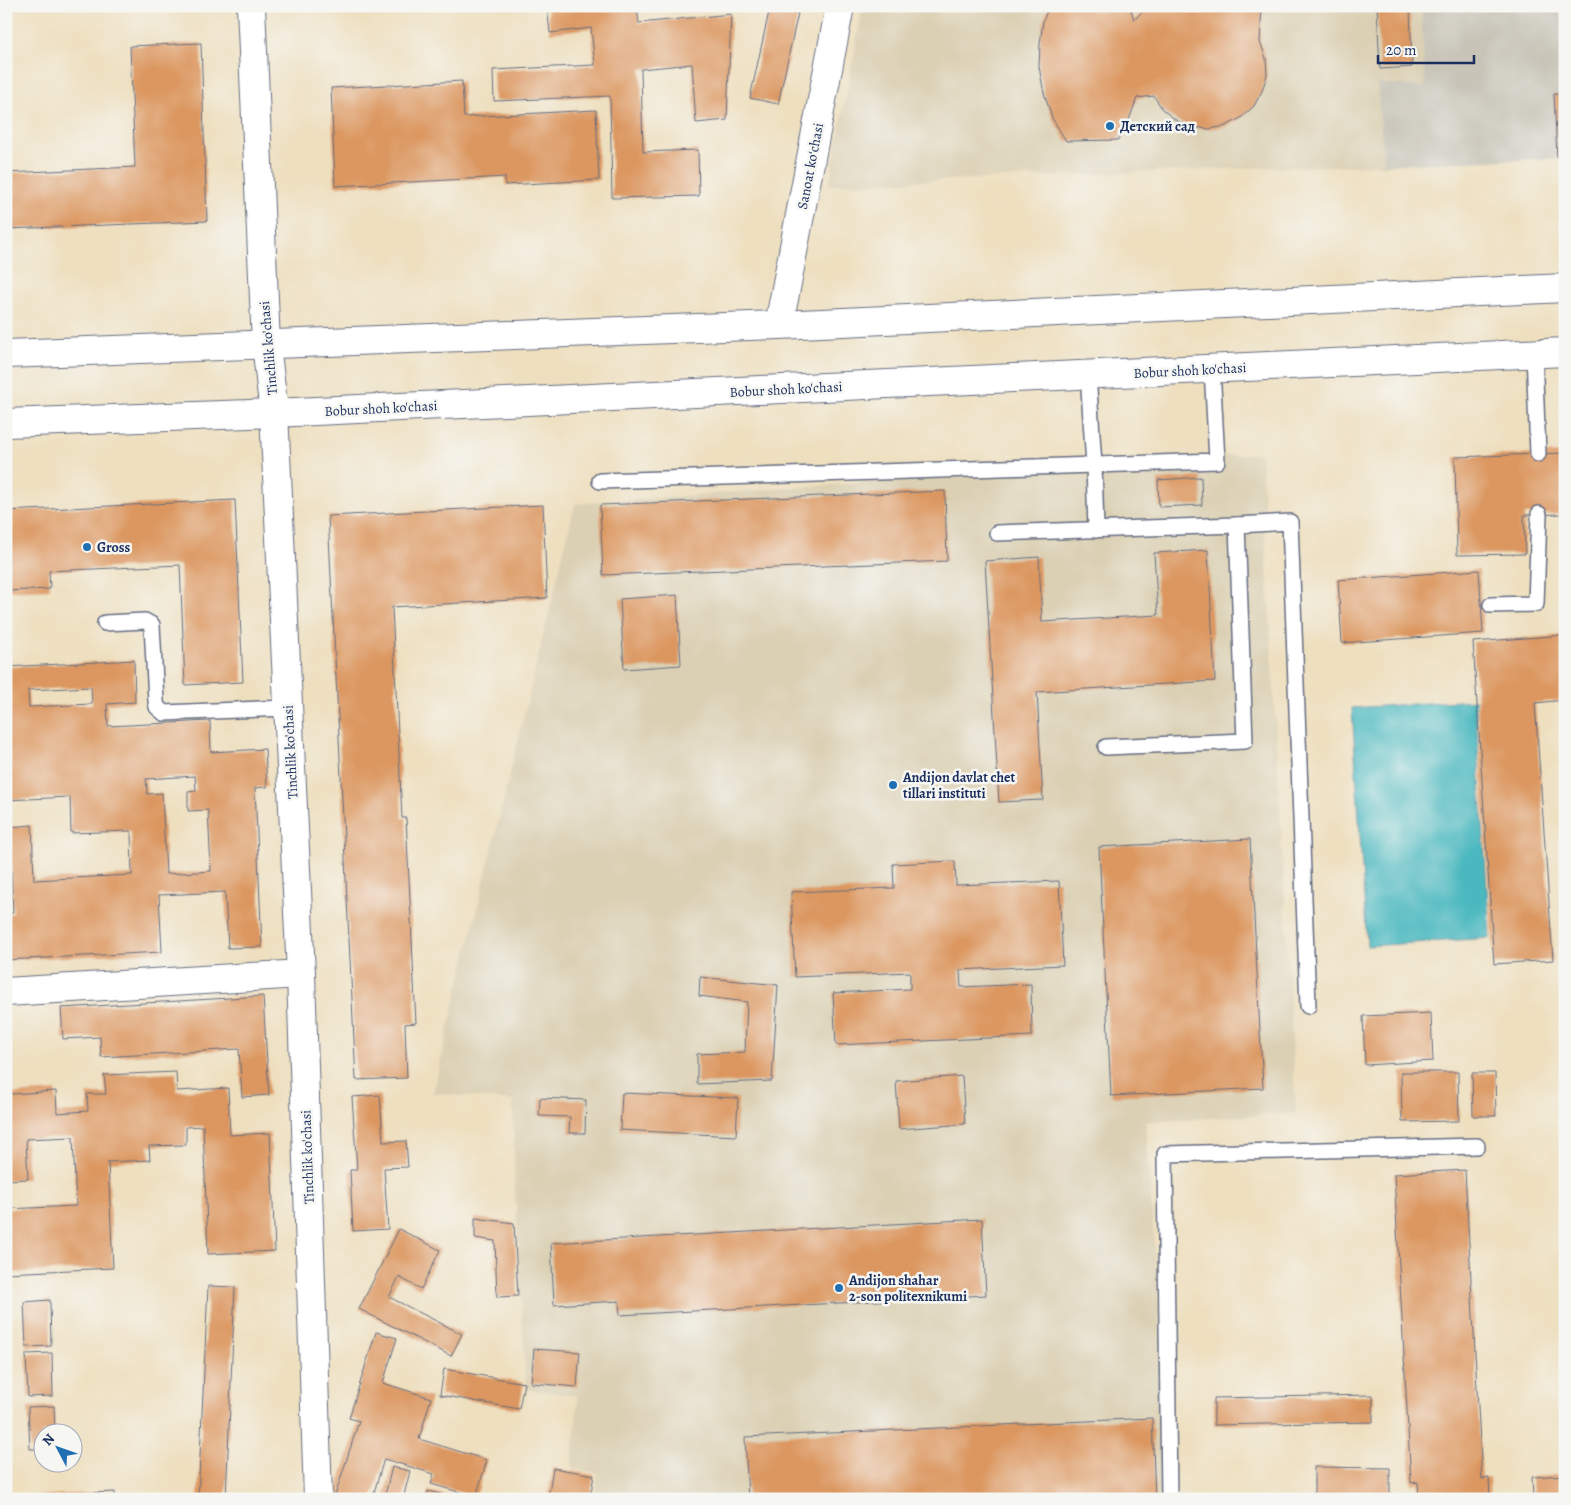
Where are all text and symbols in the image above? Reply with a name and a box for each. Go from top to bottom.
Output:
scale bar [1378,32,1475,64]
text: 20 m [1386,40,1417,60]
place label: Детский сад [1120,117,1195,136]
marker: Детский сад [1104,120,1116,132]
street label: Sanoat koʻchasi [793,121,828,211]
street label: Tinchlik ko'chasi [255,300,282,396]
street label: Bobur shoh ko'chasi [1133,358,1247,383]
street label: Bobur shoh ko'chasi [729,377,843,402]
street label: Bobur shoh ko'chasi [324,396,438,421]
place label: Gross [97,538,130,557]
marker: Gross [81,541,93,553]
street label: Tinchlik ko'chasi [279,704,302,799]
place label: Andijon davlat chet tillari instituti [902,768,1015,803]
marker: Andijon davlat chet tillari instituti [887,779,899,791]
street label: Tinchlik ko'chasi [296,1110,319,1204]
place label: Andijon shahar 2-son politexnikumi [848,1271,967,1306]
marker: Andijon shahar 2-son politexnikumi [833,1282,845,1294]
north arrow [32,1422,82,1472]
text: N [38,1430,59,1450]

